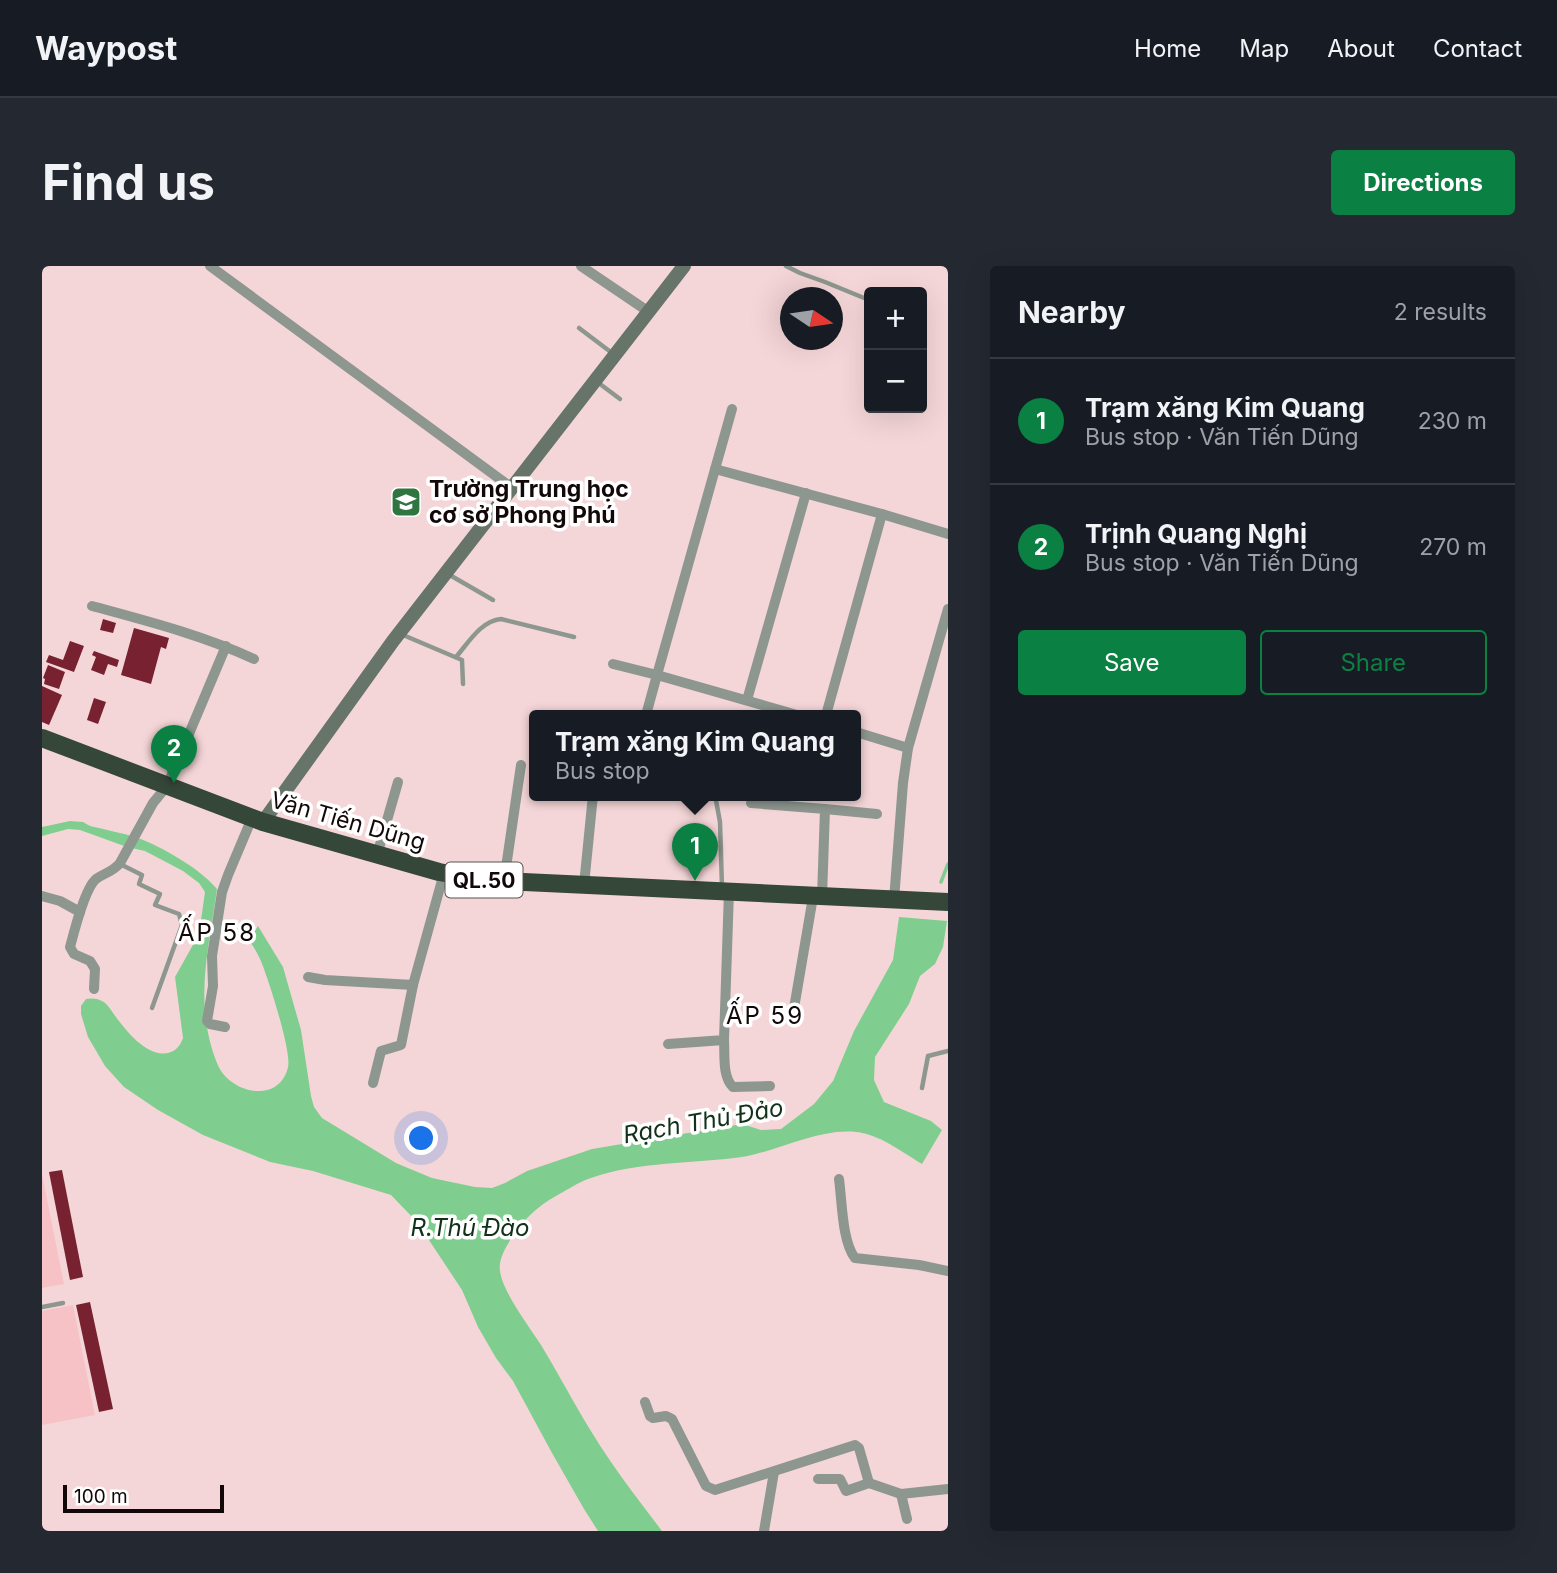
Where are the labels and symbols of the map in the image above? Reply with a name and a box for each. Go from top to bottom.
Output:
north arrow [780,287,843,350]
place label: Trường Trung học cơ sở Phong Phú [429,475,629,529]
school or university icon: Trường Trung học cơ sở Phong Phú [389,485,423,519]
pin: 2 [151,725,197,783]
street label: Văn Tiến Dũng [268,786,428,856]
pin: 1 [672,823,718,881]
road number: QL.50 [446,862,522,898]
district label: ẤP 58 [178,914,256,947]
district label: ẤP 59 [726,997,804,1030]
water label: Rạch Thủ Đảo [621,1093,785,1149]
your location [404,1121,438,1155]
water label: R.Thú Đào [411,1213,529,1242]
scale bar [63,1482,224,1514]

